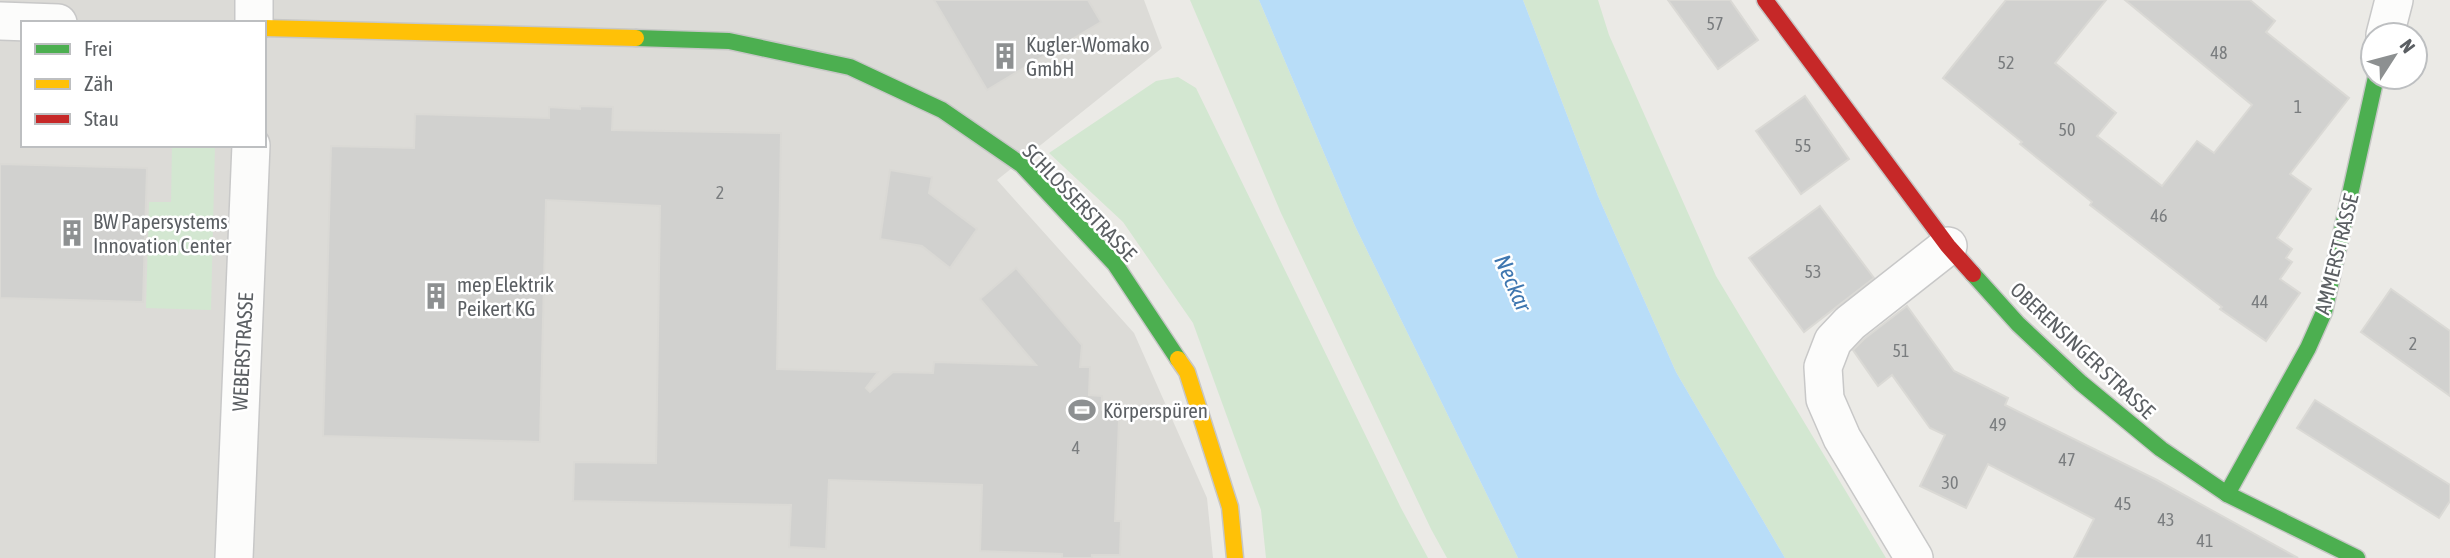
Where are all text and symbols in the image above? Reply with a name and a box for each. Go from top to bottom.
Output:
house number: 57 [1707,13,1723,34]
legend [21,21,266,147]
north arrow [2359,21,2429,91]
place label: Kugler-Womako GmbH [1026,32,1150,80]
text: N [2396,35,2420,57]
text: Frei [84,36,113,60]
building icon: Kugler-Womako GmbH [990,41,1020,71]
house number: 48 [2211,42,2227,63]
house number: 52 [1998,52,2014,73]
text: Zäh [84,71,113,95]
house number: 1 [2294,96,2302,117]
text: Stau [84,106,119,130]
house number: 50 [2059,119,2075,140]
house number: 55 [1795,135,1811,156]
street label: SCHLOSSERSTRASSE [1018,139,1142,265]
house number: 2 [716,182,724,203]
street label: AMMERSTRASSE [2309,191,2363,317]
house number: 46 [2151,205,2167,226]
place label: BW Papersystems Innovation Center [93,209,232,257]
building icon: BW Papersystems Innovation Center [57,218,87,248]
water label: Neckar [1489,251,1537,316]
house number: 53 [1805,261,1821,282]
place label: mep Elektrik Peikert KG [457,272,554,320]
street label: OBERENSINGER STRASSE [2006,277,2160,423]
building icon: mep Elektrik Peikert KG [421,281,451,311]
house number: 44 [2252,291,2268,312]
street label: WEBERSTRASSE [227,292,257,412]
house number: 2 [2409,333,2417,354]
house number: 51 [1893,340,1909,361]
sports icon: Körperspüren [1067,395,1097,425]
place label: Körperspüren [1103,398,1208,422]
house number: 49 [1990,414,2006,435]
house number: 4 [1072,437,1080,458]
house number: 47 [2059,449,2075,470]
house number: 30 [1942,472,1958,493]
house number: 45 [2115,493,2131,514]
house number: 43 [2158,509,2174,530]
house number: 41 [2197,530,2213,551]

